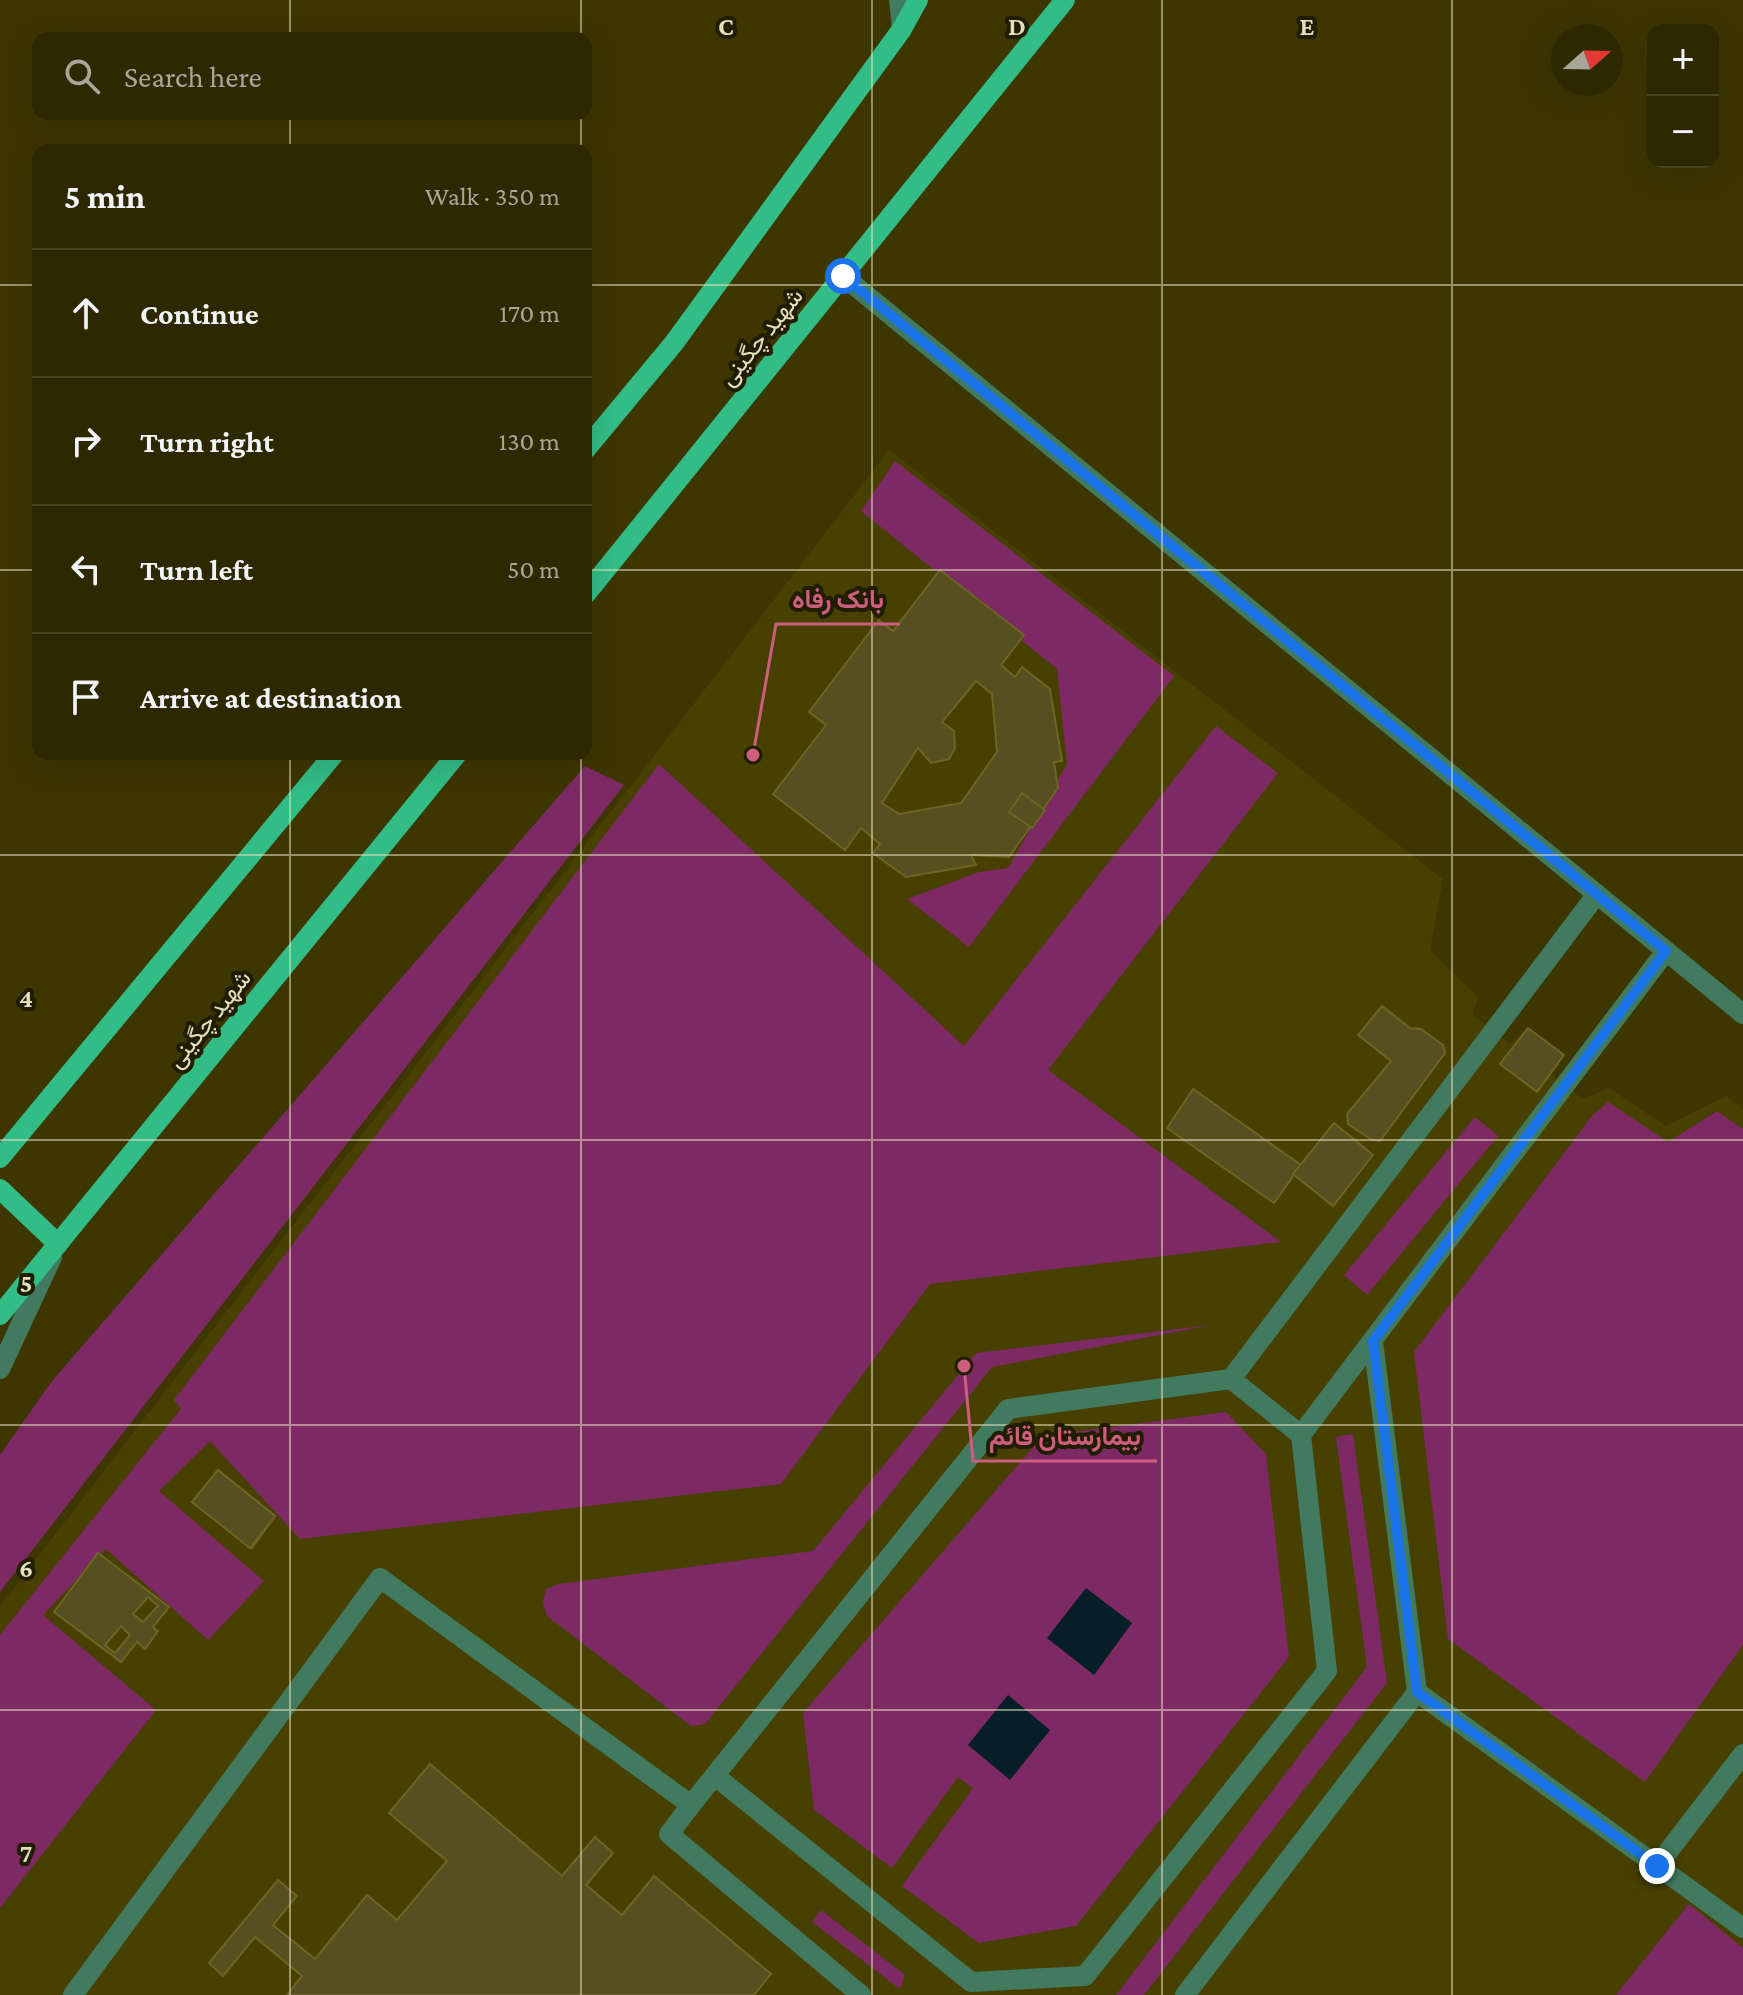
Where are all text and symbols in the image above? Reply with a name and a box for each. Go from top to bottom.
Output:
text: C [718,12,734,41]
text: D [1008,12,1026,41]
text: E [1300,12,1315,41]
north arrow [1551,24,1623,96]
map controls [1647,24,1719,168]
button: + [1647,24,1719,96]
search box [32,32,592,120]
icon: search [60,54,104,98]
text: Search here [124,60,262,93]
button: − [1647,96,1719,168]
text: 5 min [64,178,145,215]
text: Walk · 350 m [425,182,560,211]
route start [825,258,861,294]
street label: شهید چگینی [713,283,810,393]
icon: ahead [64,291,108,335]
text: Continue [140,297,259,330]
text: 170 m [499,299,560,328]
icon: right [64,419,108,463]
text: Turn right [140,425,274,458]
text: 130 m [499,427,560,456]
icon: left [64,547,108,591]
text: Turn left [140,553,253,586]
text: 50 m [507,555,560,584]
callout: بانک رفاه [776,574,900,624]
text: بانک رفاه [792,585,884,615]
icon: arrive [64,675,108,719]
text: Arrive at destination [140,681,402,714]
street label: شهید چگینی [161,965,258,1075]
text: 4 [19,984,33,1013]
text: 5 [20,1269,32,1298]
callout: بیمارستان قائم [973,1411,1157,1461]
text: بیمارستان قائم [989,1422,1141,1453]
text: 6 [19,1554,33,1583]
text: 7 [20,1839,32,1868]
route end [1639,1848,1675,1884]

